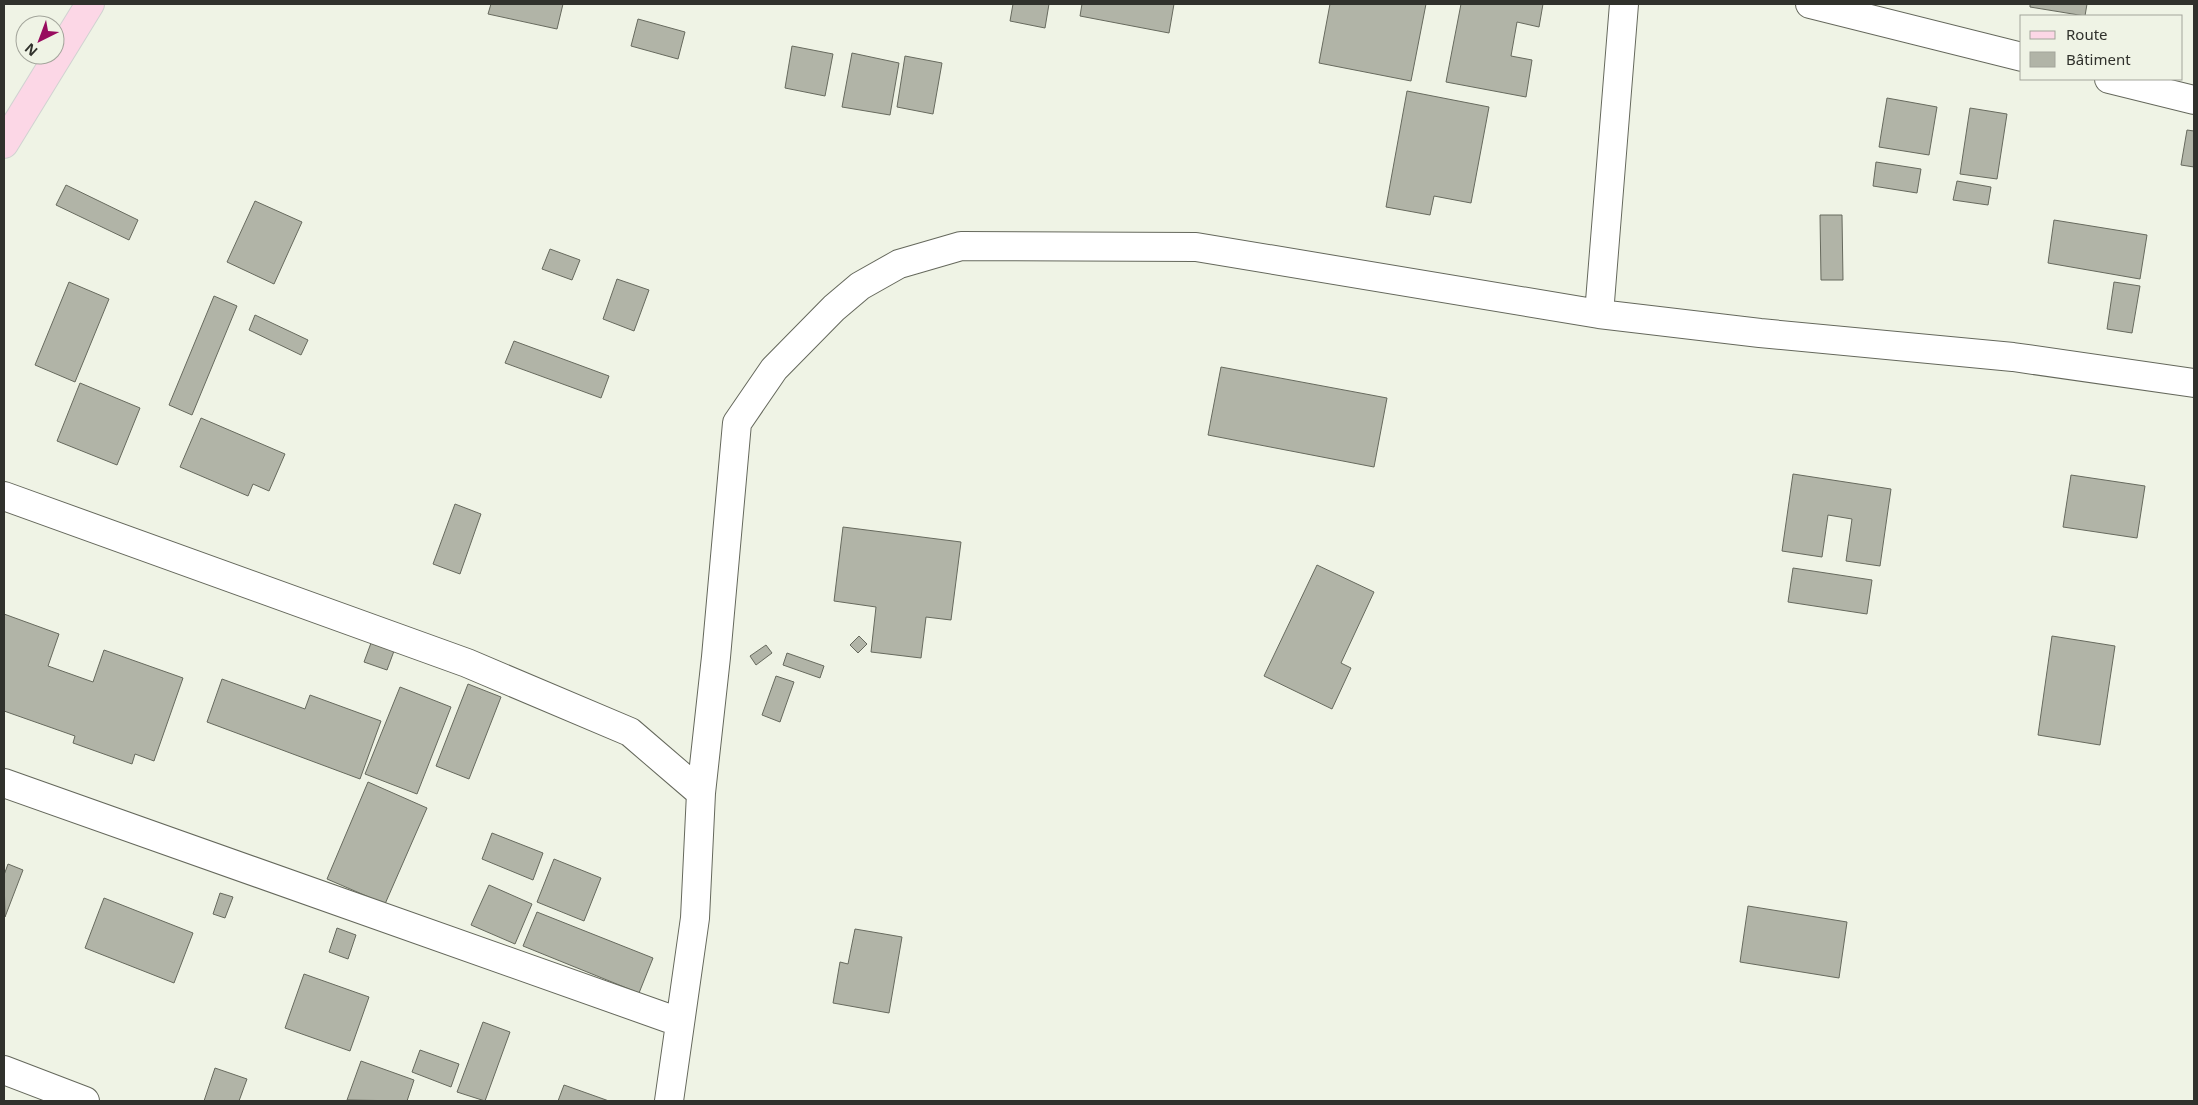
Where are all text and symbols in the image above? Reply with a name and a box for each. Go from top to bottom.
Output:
north arrow [15,15,65,65]
legend [2020,15,2183,80]
text: Route [2066,24,2108,44]
text: N [20,39,42,61]
text: Bâtiment [2066,49,2131,69]

